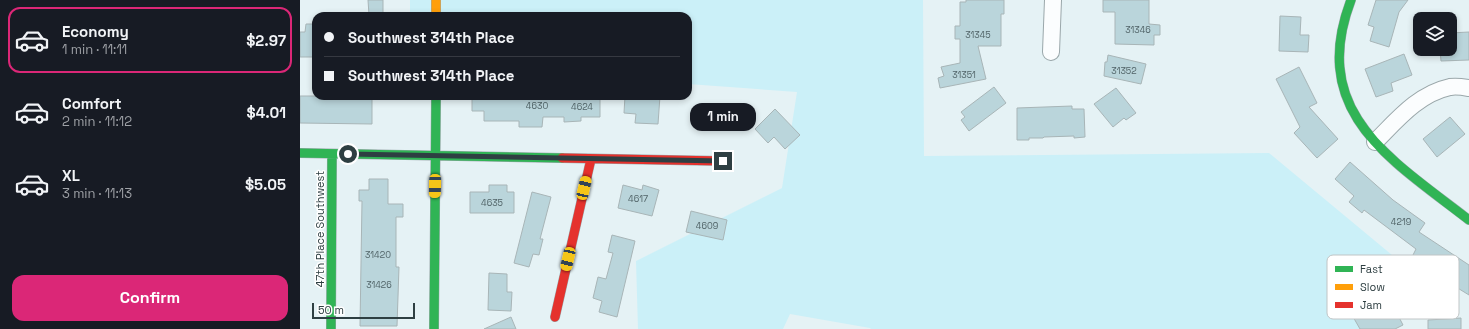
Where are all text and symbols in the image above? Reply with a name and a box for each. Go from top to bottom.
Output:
map controls [1413,12,1457,56]
button: layers [1413,12,1457,56]
icon: car [14,22,50,58]
text: Economy [62,22,129,41]
house number: 31346 [1125,24,1151,36]
text: Southwest 314th Place [348,28,514,47]
house number: 31345 [965,29,991,41]
text: $2.97 [246,31,286,50]
text: 1 min · 11:11 [62,41,127,58]
house number: 31352 [1111,65,1137,77]
text: Southwest 314th Place [348,66,514,85]
house number: 31351 [952,69,976,81]
icon: car [14,94,50,130]
text: Comfort [62,94,122,113]
house number: 4630 [526,100,548,112]
house number: 4624 [571,101,593,113]
text: $4.01 [247,103,286,122]
callout: 1 min [690,103,756,131]
text: 1 min [707,108,739,125]
text: 2 min · 11:12 [62,113,132,130]
route start [339,145,357,163]
route end [714,152,732,170]
icon: car [14,166,50,202]
text: XL [62,166,80,185]
street label: 47th Place Southwest [313,171,327,287]
car [429,174,441,198]
text: $5.05 [245,175,286,194]
car [575,175,593,201]
text: 3 min · 11:13 [62,185,132,202]
house number: 4617 [628,193,648,205]
house number: 4635 [481,197,503,209]
house number: 4219 [1391,216,1411,228]
house number: 4609 [696,220,718,232]
car [559,246,577,272]
house number: 31420 [365,249,391,261]
legend [1327,255,1459,319]
text: Fast [1360,262,1383,276]
button: Confirm [12,275,288,321]
house number: 31426 [366,279,392,291]
text: Slow [1360,280,1385,294]
text: Jam [1360,298,1382,312]
scale bar [312,301,415,320]
text: 50 m [318,303,344,317]

